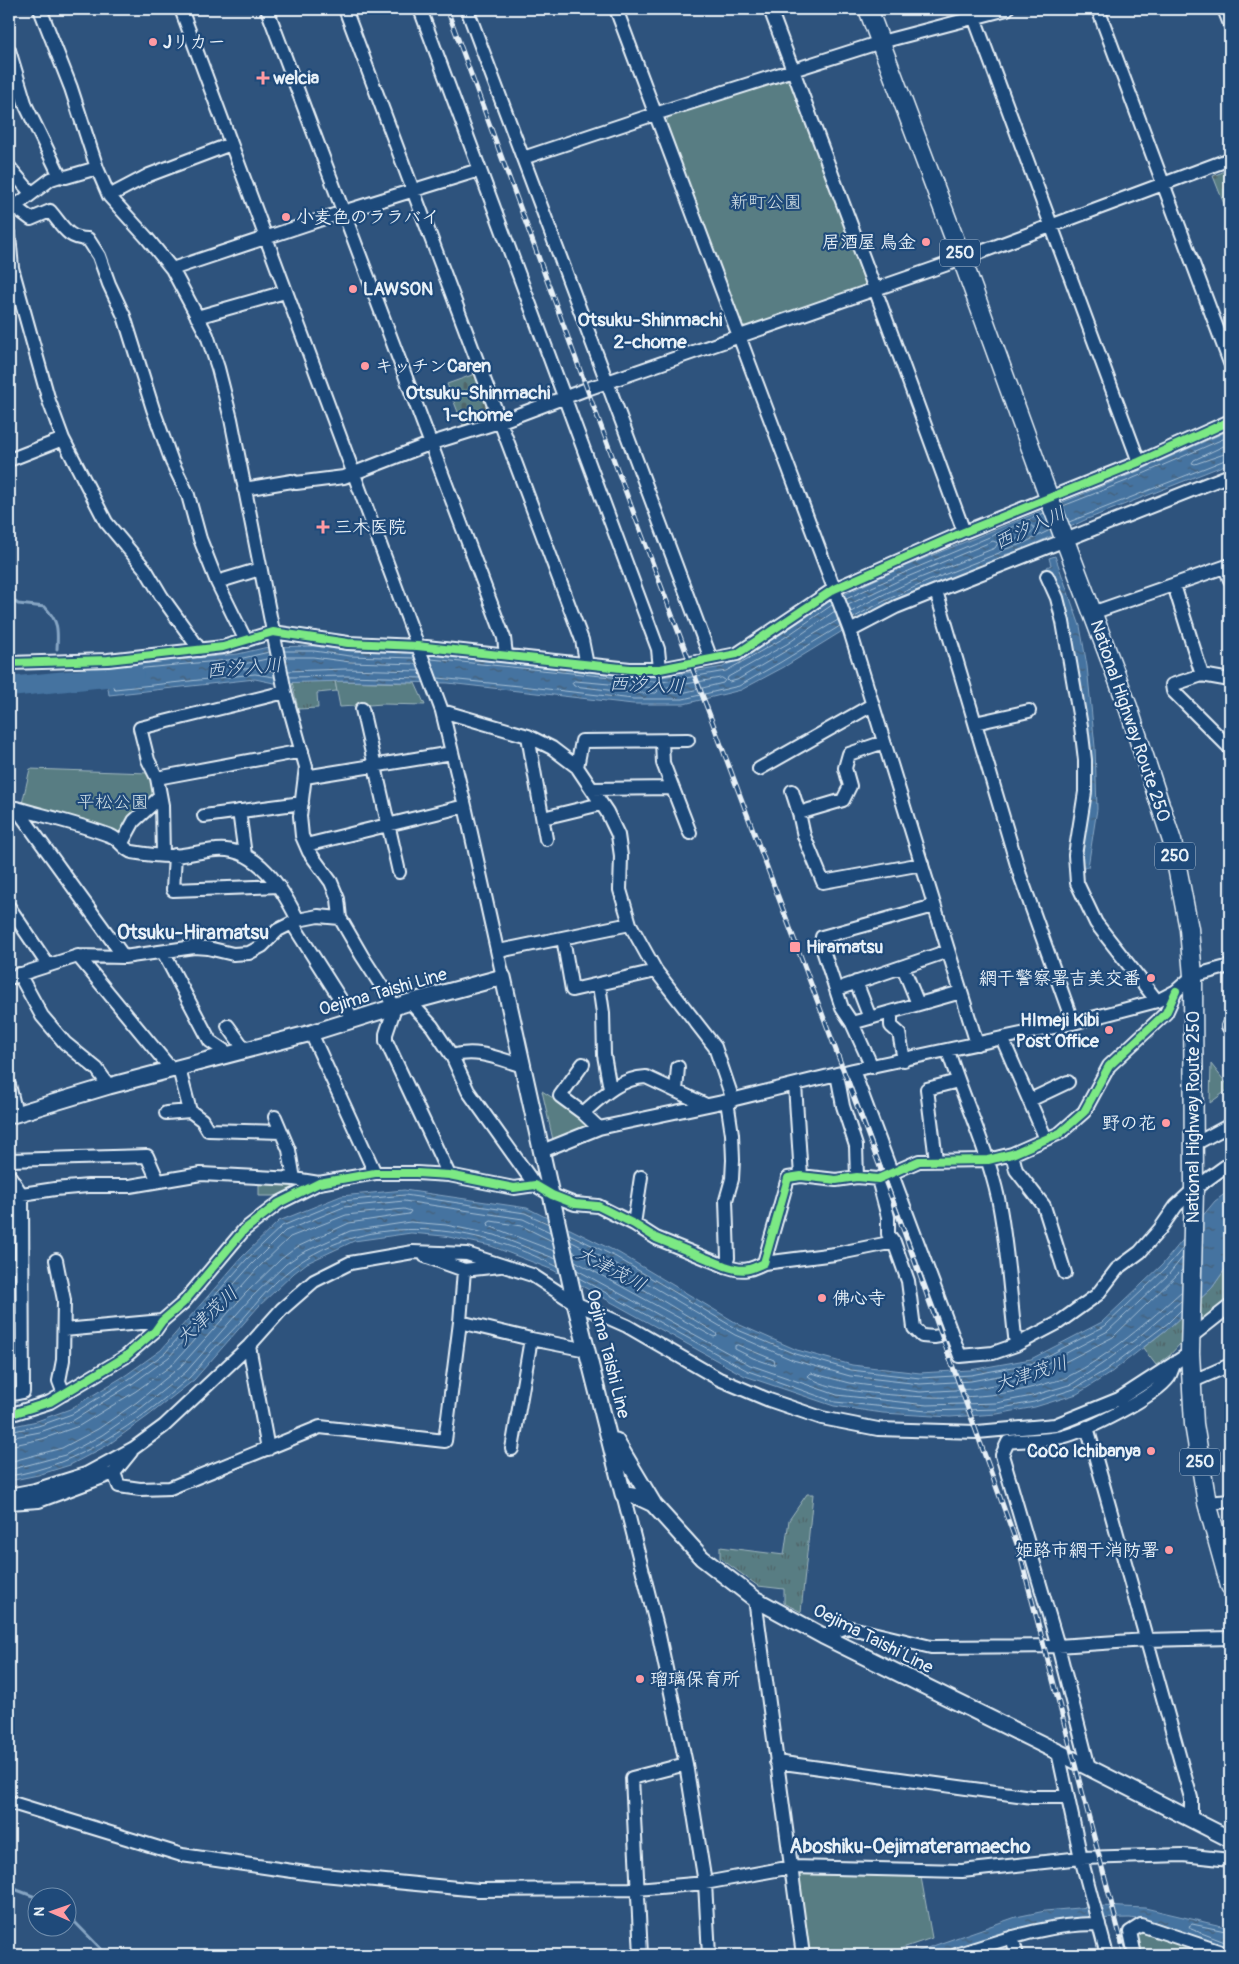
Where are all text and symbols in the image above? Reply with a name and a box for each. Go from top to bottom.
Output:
place label: Jリカー [163,31,226,54]
marker: Jリカー [147,36,159,48]
place label: welcia [273,67,320,90]
marker: welcia [257,72,269,84]
park label: 新町公園 [730,191,802,214]
place label: 小麦色のララバイ [296,206,439,229]
marker: 小麦色のララバイ [280,211,292,223]
place label: 居酒屋 鳥金 [822,231,916,254]
marker: 居酒屋 鳥金 [920,236,932,248]
road number: 250 [940,240,980,266]
place label: LAWSON [363,278,433,301]
marker: LAWSON [347,283,359,295]
district label: Otsuku-Shinmachi 2-chome [578,308,723,354]
place label: キッチンCaren [375,355,491,378]
marker: キッチンCaren [359,360,371,372]
district label: Otsuku-Shinmachi 1-chome [406,381,551,427]
water label: 西汐入川 [990,501,1070,555]
place label: 三木医院 [334,516,406,539]
marker: 三木医院 [316,520,330,534]
street label: National Highway Route 250 [1085,617,1175,825]
water label: 西汐入川 [205,653,283,683]
water label: 西汐入川 [609,672,685,698]
park label: 平松公園 [77,791,149,814]
road number: 250 [1155,842,1195,869]
district label: Otsuku-Hiramatsu [117,920,269,945]
place label: Hiramatsu [806,936,883,959]
marker: Hiramatsu [788,940,802,954]
street label: Oejima Taishi Line [316,963,450,1021]
place label: 網干警察署吉美交番 [979,967,1141,990]
marker: 網干警察署吉美交番 [1145,972,1157,984]
place label: HImeji Kibi Post Office [1016,1009,1100,1053]
street label: National Highway Route 250 [1182,1011,1205,1223]
marker: HImeji Kibi Post Office [1103,1024,1115,1036]
place label: 野の花 [1102,1112,1156,1135]
marker: 野の花 [1160,1117,1172,1129]
water label: 大津茂川 [572,1241,650,1297]
water label: 大津茂川 [171,1281,243,1351]
street label: Oejima Taishi Line [581,1287,635,1421]
place label: 佛心寺 [832,1287,886,1310]
marker: 佛心寺 [816,1292,828,1304]
water label: 大津茂川 [991,1351,1071,1397]
place label: CoCo Ichibanya [1027,1440,1142,1463]
marker: CoCo Ichibanya [1145,1445,1157,1457]
road number: 250 [1180,1448,1220,1475]
place label: 姫路市網干消防署 [1015,1539,1159,1562]
marker: 姫路市網干消防署 [1163,1544,1175,1556]
street label: Oejima Taishi Line [809,1599,937,1679]
place label: 瑠璃保育所 [650,1668,740,1691]
marker: 瑠璃保育所 [634,1673,646,1685]
district label: Aboshiku-Oejimateramaecho [790,1834,1031,1859]
north arrow [28,1886,78,1936]
text: N [31,1907,48,1917]

